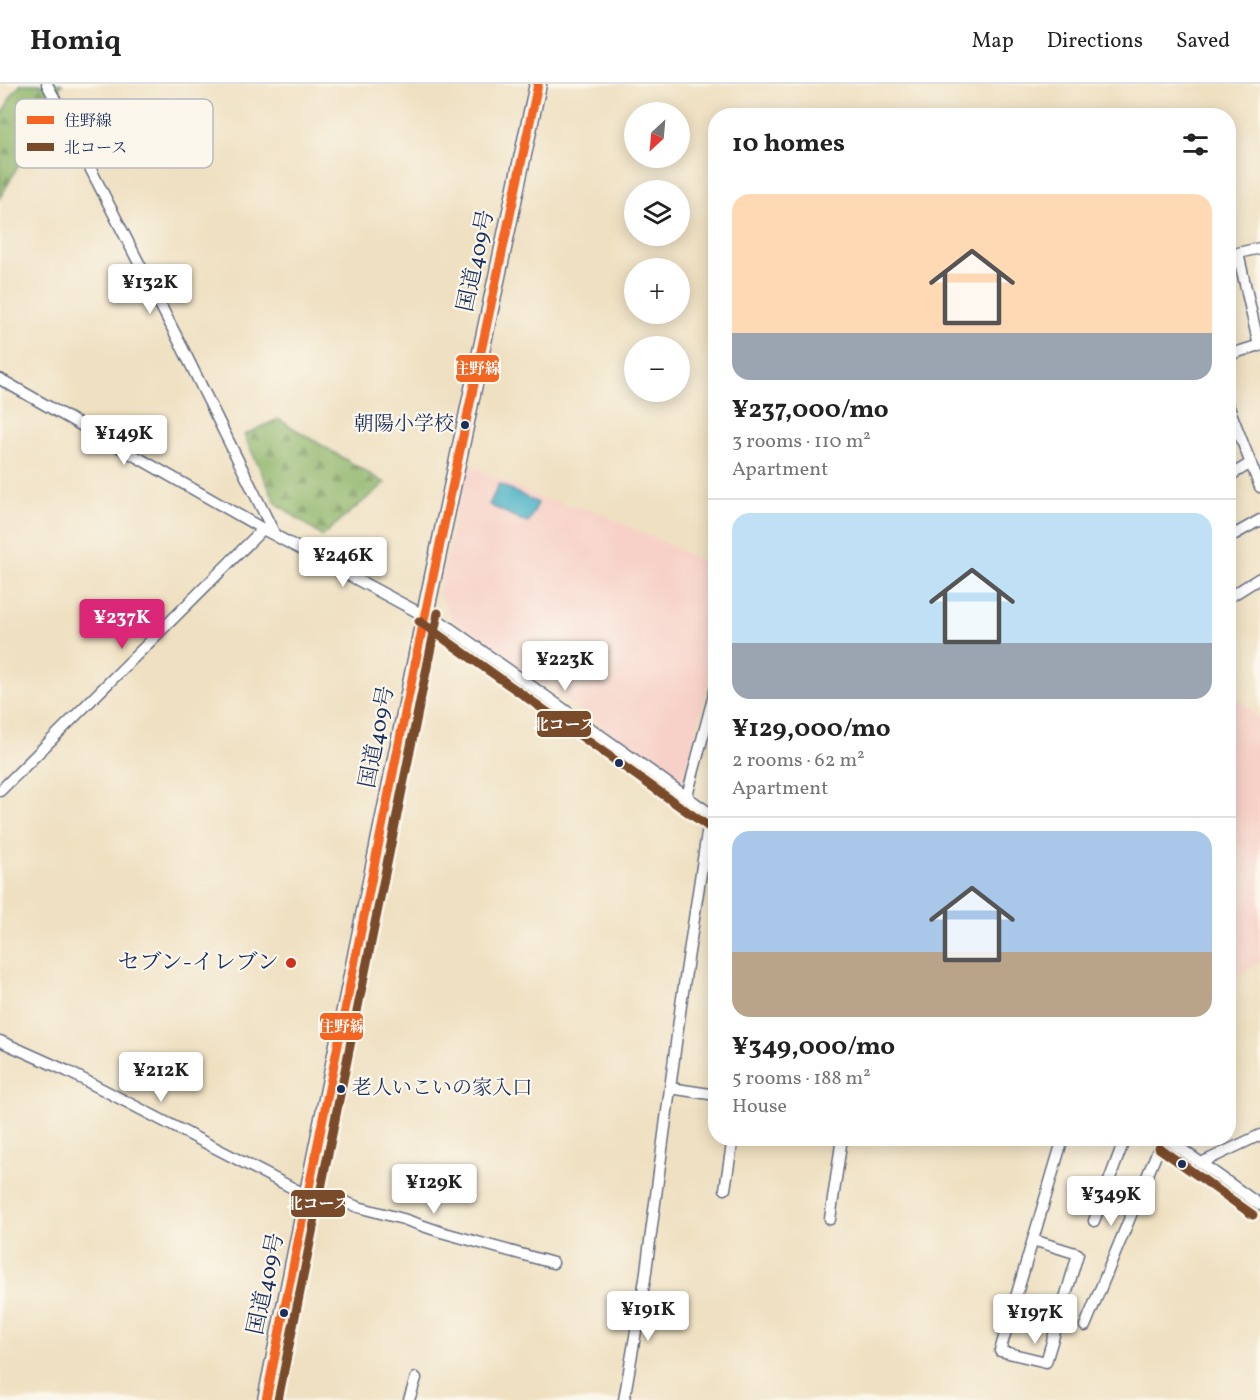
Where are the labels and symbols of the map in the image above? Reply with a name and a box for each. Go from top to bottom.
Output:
legend [15,99,213,168]
north arrow [624,102,690,168]
text: 住野線 [64,111,112,133]
text: 北コース [64,138,127,160]
street label: 国道409号 [451,207,503,315]
pin: ¥132K [108,264,192,315]
line badge: 住野線 [455,354,500,383]
text: 住野線 [453,359,501,381]
place label: 朝陽小学校 [354,411,454,439]
pin: ¥149K [82,415,166,466]
marker: 朝陽小学校 [459,419,471,431]
pin: ¥246K [301,537,385,588]
pin: ¥237K [80,599,164,650]
pin: ¥223K [523,641,607,692]
street label: 国道409号 [353,683,403,791]
line badge: 北コース [536,710,592,738]
text: 北コース [532,715,596,737]
unlabelled marker [613,757,625,769]
place label: セブン-イレブン [118,948,279,979]
marker: セブン-イレブン [284,956,298,970]
line badge: 住野線 [319,1012,364,1041]
text: 住野線 [318,1017,366,1039]
pin: ¥212K [119,1052,203,1103]
place label: 老人いこいの家入口 [352,1075,532,1103]
marker: 老人いこいの家入口 [335,1083,347,1095]
unlabelled marker [1176,1158,1188,1170]
pin: ¥129K [392,1164,476,1215]
pin: ¥349K [1069,1176,1153,1227]
line badge: 北コース [290,1189,346,1218]
text: 北コース [286,1194,350,1216]
street label: 国道409号 [241,1230,293,1338]
pin: ¥191K [606,1291,690,1342]
pin: ¥197K [993,1294,1077,1345]
unlabelled marker [278,1307,290,1319]

